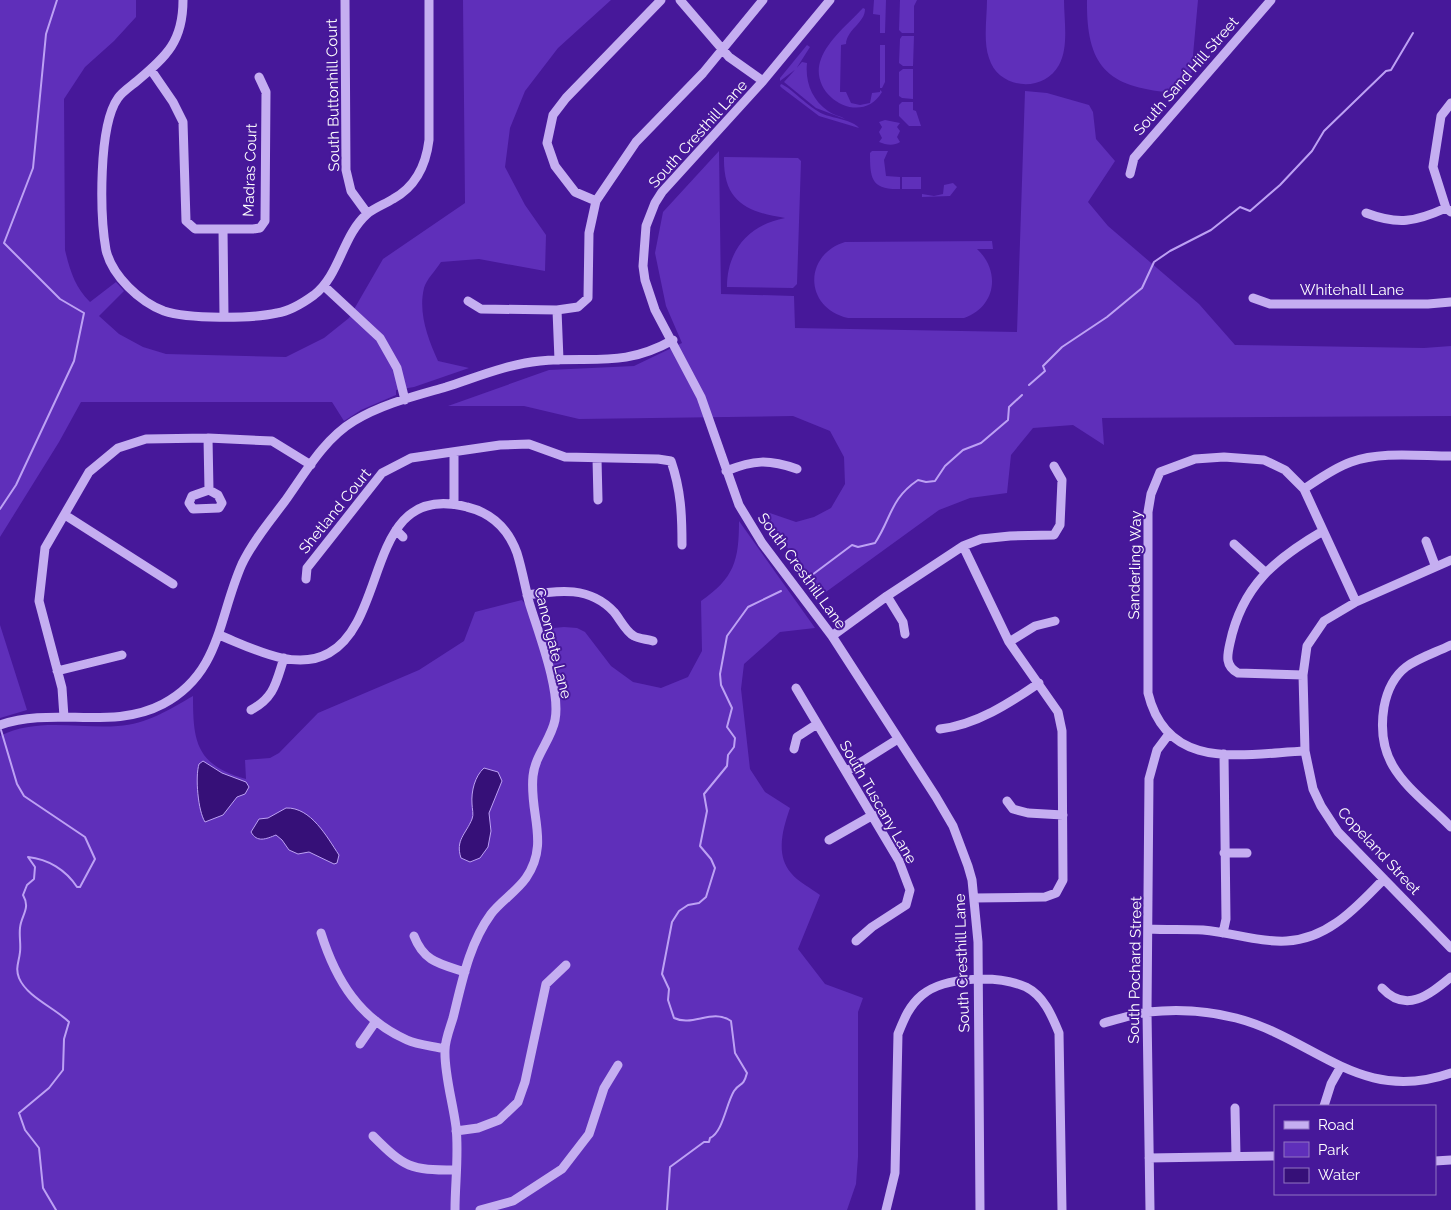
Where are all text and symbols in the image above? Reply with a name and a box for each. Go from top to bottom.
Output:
street label: South Sand Hill Street [1130,13,1242,139]
street label: South Buttonhill Court [323,18,343,172]
street label: South Cresthill Lane [645,76,751,192]
street label: Madras Court [239,123,261,217]
street label: Whitehall Lane [1300,281,1404,299]
street label: Shetland Court [295,465,375,557]
street label: South Cresthill Lane [754,510,850,633]
street label: Sanderling Way [1125,510,1145,620]
street label: Canongate Lane [530,585,576,701]
street label: South Tuscany Lane [835,737,921,867]
street label: Copeland Street [1334,804,1424,898]
street label: South Cresthill Lane [951,893,973,1033]
street label: South Pochard Street [1125,896,1145,1044]
legend [1274,1105,1436,1195]
text: Road [1318,1116,1354,1134]
text: Park [1318,1141,1349,1159]
text: Water [1318,1166,1361,1184]

